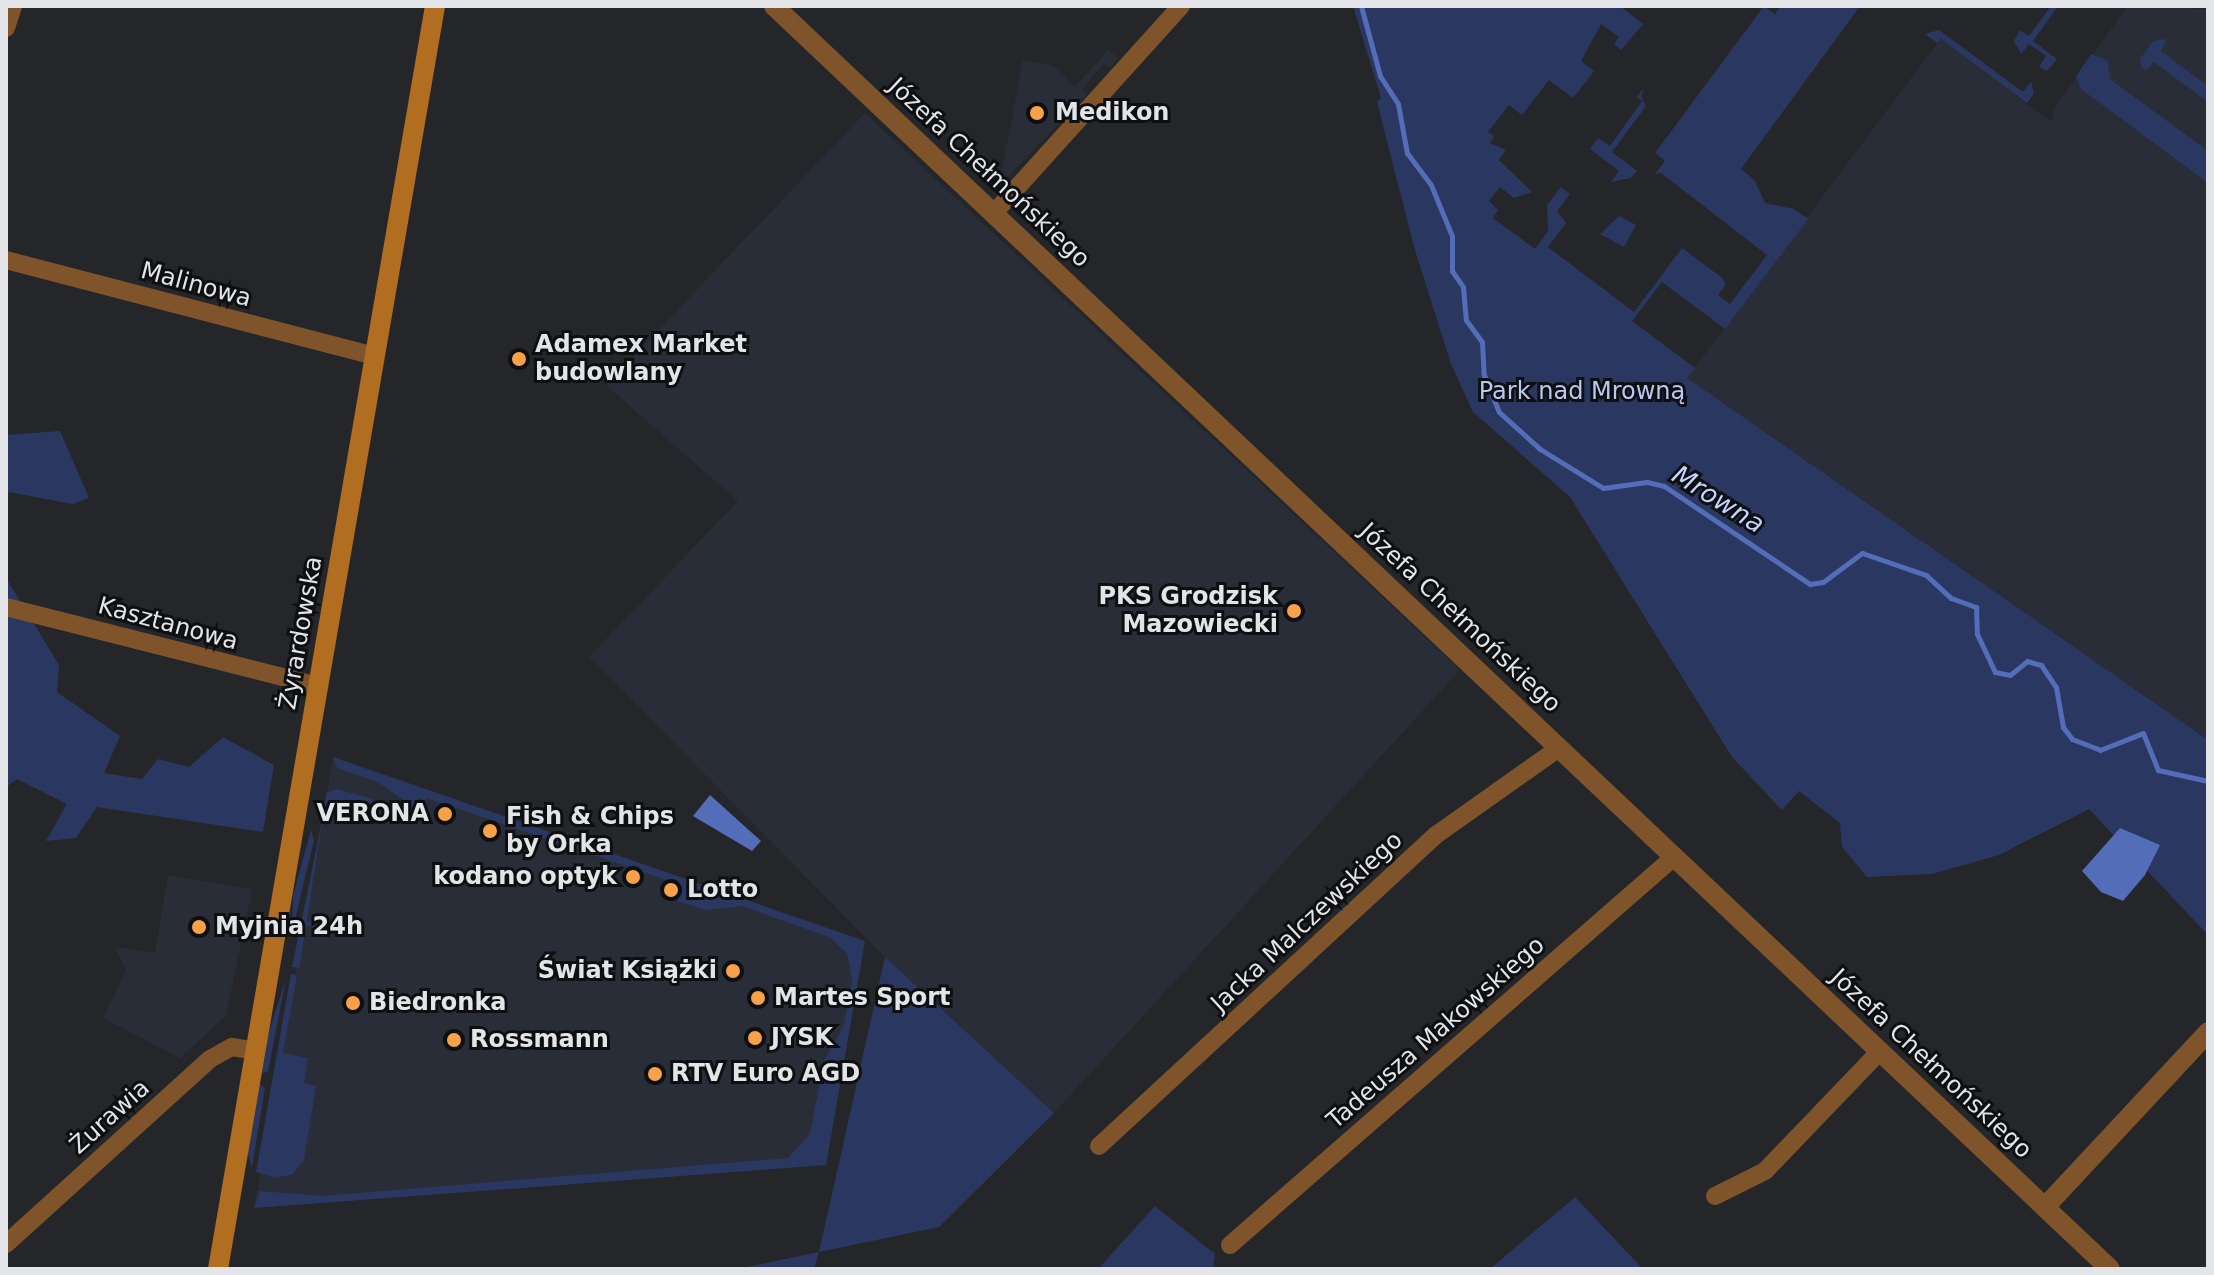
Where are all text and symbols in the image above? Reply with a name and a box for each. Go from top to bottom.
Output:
street label: Józefa Chełmońskiego [882,72,1096,274]
place label: Medikon [1055,99,1169,127]
marker: Medikon [1026,102,1048,124]
street label: Malinowa [138,256,254,314]
place label: Adamex Market budowlany [535,331,747,387]
marker: Adamex Market budowlany [510,350,528,368]
park label: Park nad Mrowną [1479,378,1685,406]
water label: Mrowna [1666,460,1770,540]
street label: Józefa Chełmońskiego [1353,517,1567,719]
street label: Żyrardowska [273,554,329,712]
place label: PKS Grodzisk Mazowiecki [1099,583,1278,639]
street label: Kasztanowa [95,592,241,656]
marker: PKS Grodzisk Mazowiecki [1285,602,1303,620]
place label: VERONA [316,800,429,828]
place label: Fish & Chips by Orka [506,803,674,859]
marker: VERONA [436,805,454,823]
marker: Fish & Chips by Orka [481,822,499,840]
street label: Jacka Malczewskiego [1205,826,1409,1018]
place label: kodano optyk [433,863,617,891]
marker: kodano optyk [624,868,642,886]
place label: Lotto [687,876,758,904]
marker: Lotto [662,881,680,899]
place label: Myjnia 24h [215,913,363,941]
marker: Myjnia 24h [190,918,208,936]
street label: Tadeusza Makowskiego [1321,931,1551,1135]
place label: Świat Książki [538,957,717,985]
marker: Świat Książki [724,962,742,980]
street label: Józefa Chełmońskiego [1824,963,2038,1165]
place label: Martes Sport [774,984,951,1012]
place label: Biedronka [369,989,507,1017]
marker: Martes Sport [749,989,767,1007]
marker: Biedronka [344,994,362,1012]
place label: JYSK [771,1024,833,1052]
place label: Rossmann [470,1026,609,1054]
marker: JYSK [746,1029,764,1047]
marker: Rossmann [445,1031,463,1049]
place label: RTV Euro AGD [671,1060,860,1088]
marker: RTV Euro AGD [646,1065,664,1083]
street label: Żurawia [64,1074,156,1160]

